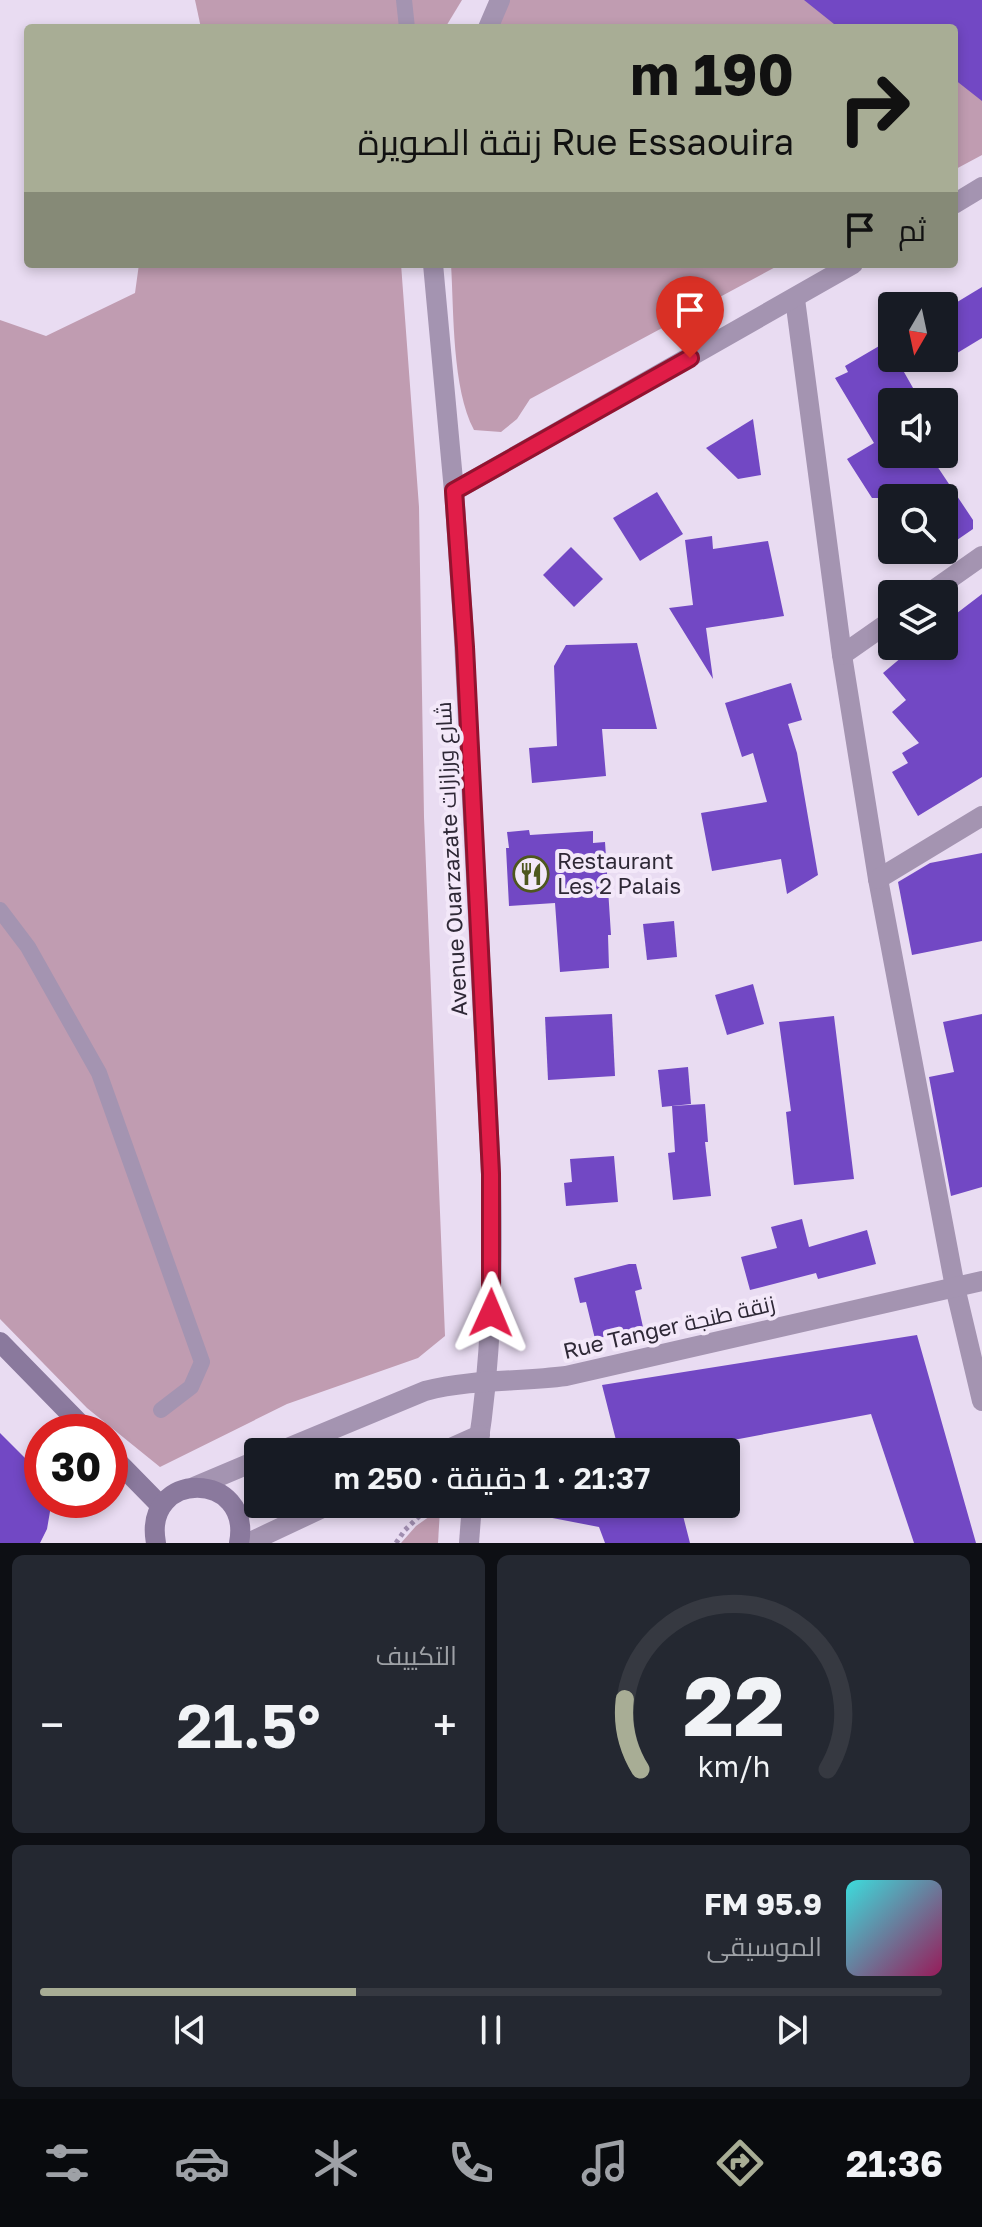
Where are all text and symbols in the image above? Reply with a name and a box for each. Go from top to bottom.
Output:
text: 190 m [630,40,794,107]
icon: right [822,56,926,160]
text: Rue Essaouira زنقة الصويرة [358,120,794,163]
icon: arrive [838,208,882,252]
text: ثم [898,212,926,248]
pin [656,276,724,358]
icon: arrive [668,288,712,332]
north arrow [878,292,958,372]
map controls [878,292,958,660]
button: sound [878,388,958,468]
button: search [878,484,958,564]
button: layers [878,580,958,660]
street label: Avenue Ouarzazate شارع ورزازات [429,701,474,1017]
place label: Restaurant Les 2 Palais [557,847,681,899]
restaurant icon: Restaurant Les 2 Palais [512,855,550,893]
position arrow [449,1271,533,1355]
street label: Rue Tanger زنقة طنجة [560,1289,778,1364]
speed limit sign: 30 [24,1414,128,1518]
text: 21:37 · 1 دقيقة · 250 m [334,1460,650,1496]
text: التكييف [375,1640,457,1671]
text: 22 [683,1654,784,1754]
text: 21.5° [176,1689,321,1761]
text: − [40,1698,64,1751]
text: + [433,1698,457,1751]
text: km/h [697,1749,770,1783]
text: 95.9 FM [704,1886,822,1922]
text: الموسيقى [707,1931,822,1962]
icon: previous [168,2008,212,2052]
icon: pause [469,2008,513,2052]
icon: next [770,2008,814,2052]
icon: filters [39,2135,95,2191]
icon: car [174,2135,230,2191]
icon: climate [308,2135,364,2191]
icon: phone [443,2135,499,2191]
icon: music [577,2135,633,2191]
icon: directions [712,2135,768,2191]
text: 21:36 [846,2142,943,2185]

